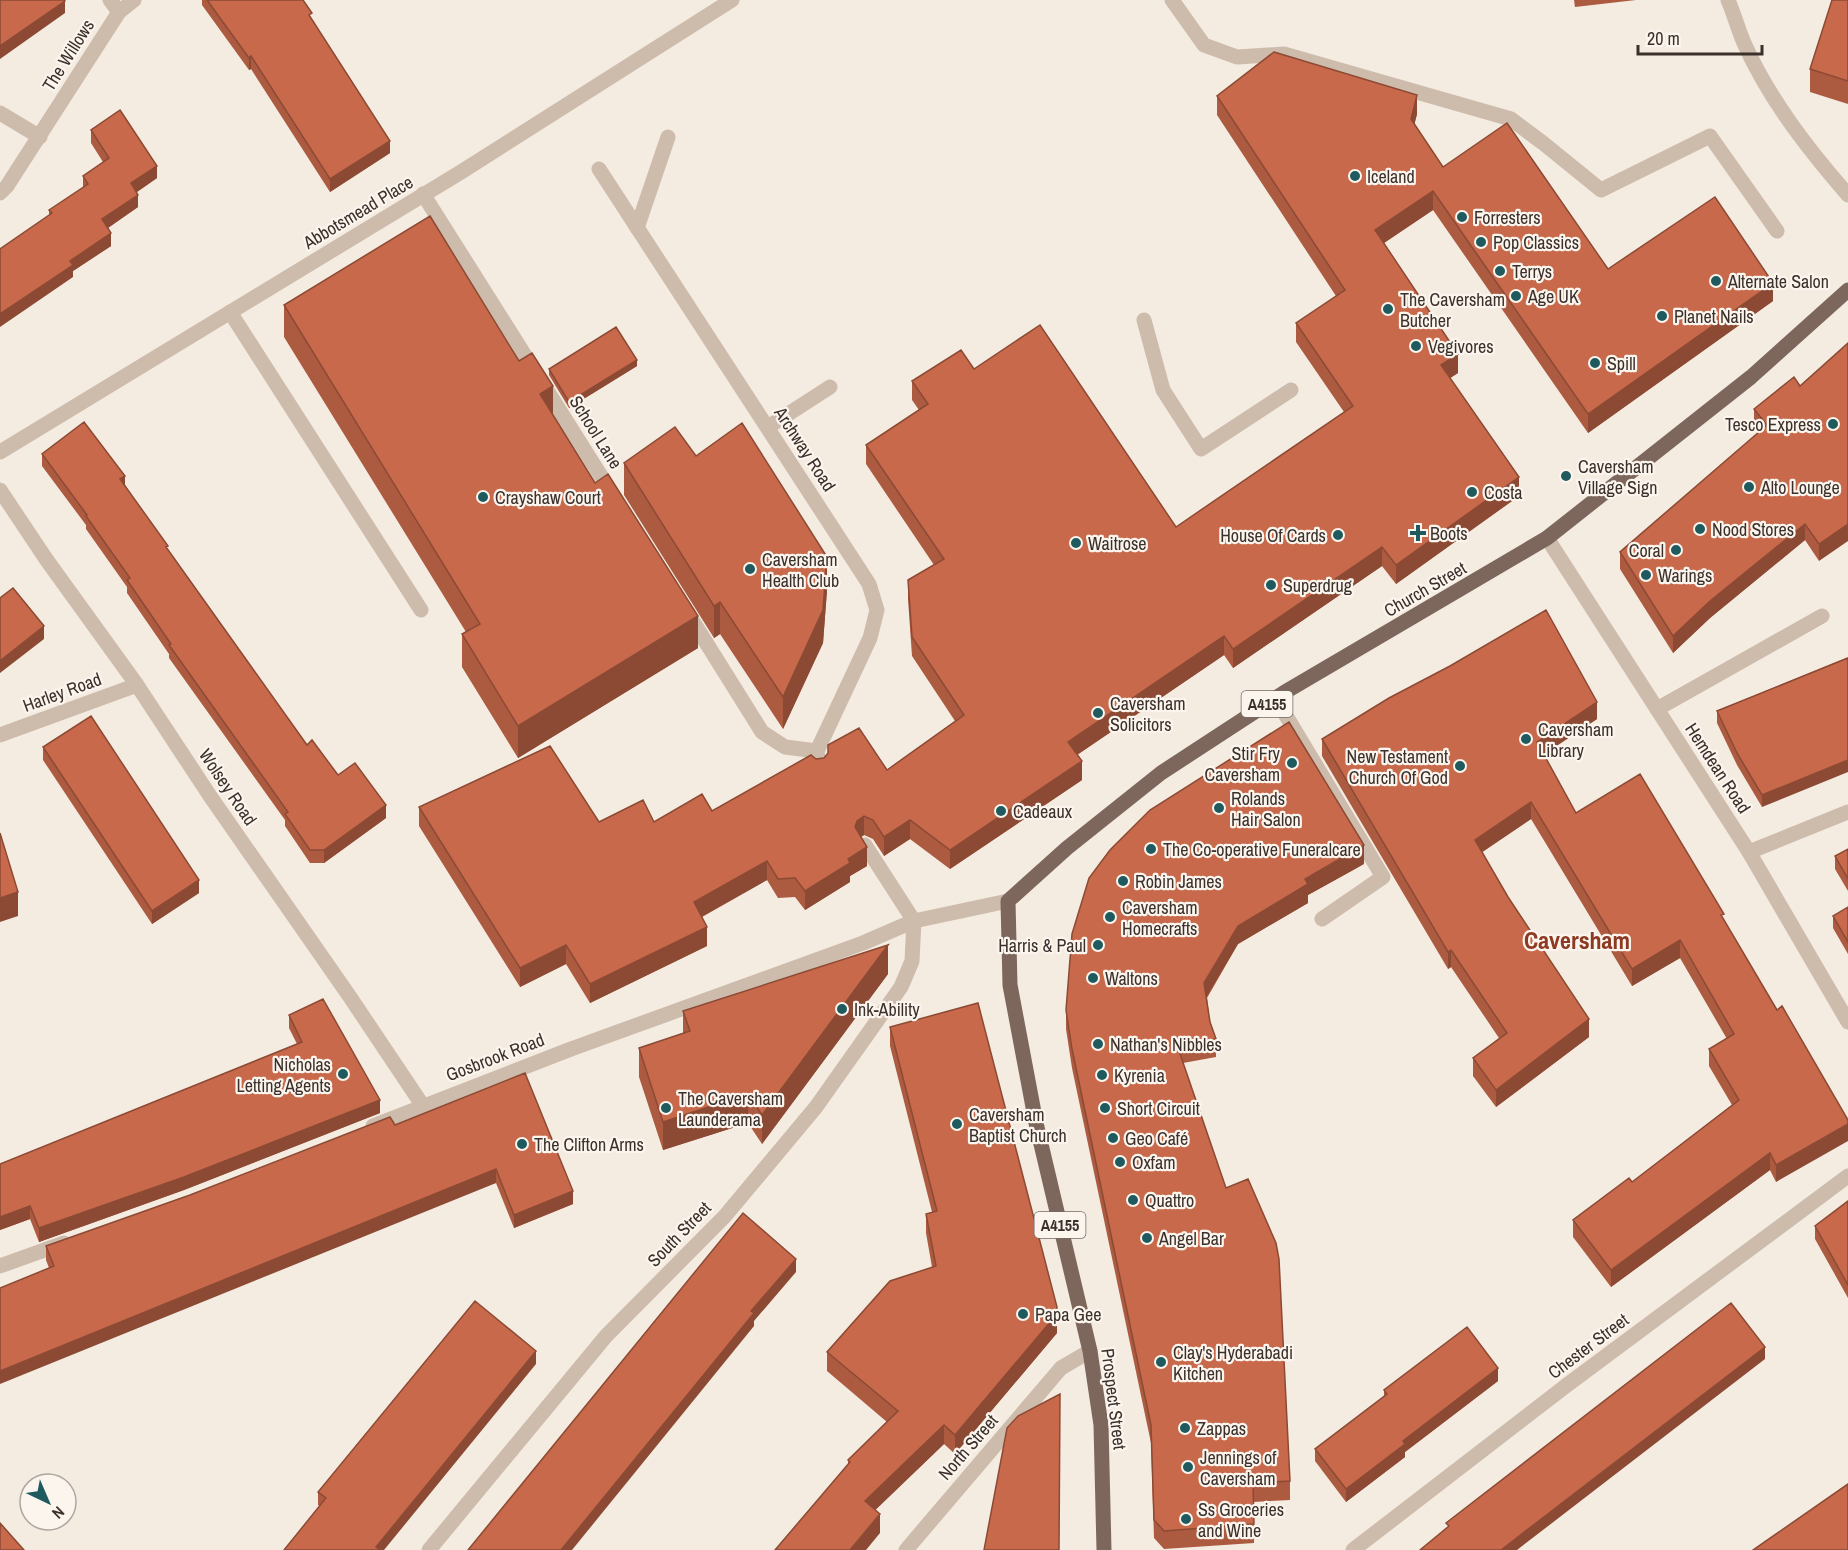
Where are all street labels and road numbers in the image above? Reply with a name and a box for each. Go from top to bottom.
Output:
street label: The Willows [36,14,100,96]
street label: Abbotsmead Place [298,169,418,255]
street label: School Lane [564,391,628,473]
street label: Archway Road [768,401,842,496]
street label: Church Street [1379,555,1471,623]
street label: Harley Road [19,666,105,718]
road number: A4155 [1242,691,1292,717]
street label: Hemdean Road [1679,718,1757,818]
street label: Wolsey Road [193,744,263,830]
street label: Gosbrook Road [442,1027,548,1087]
street label: South Street [642,1196,716,1272]
road number: A4155 [1034,1212,1086,1238]
street label: Chester Street [1542,1307,1634,1385]
street label: Prospect Street [1095,1347,1133,1451]
street label: North Street [932,1409,1004,1485]

